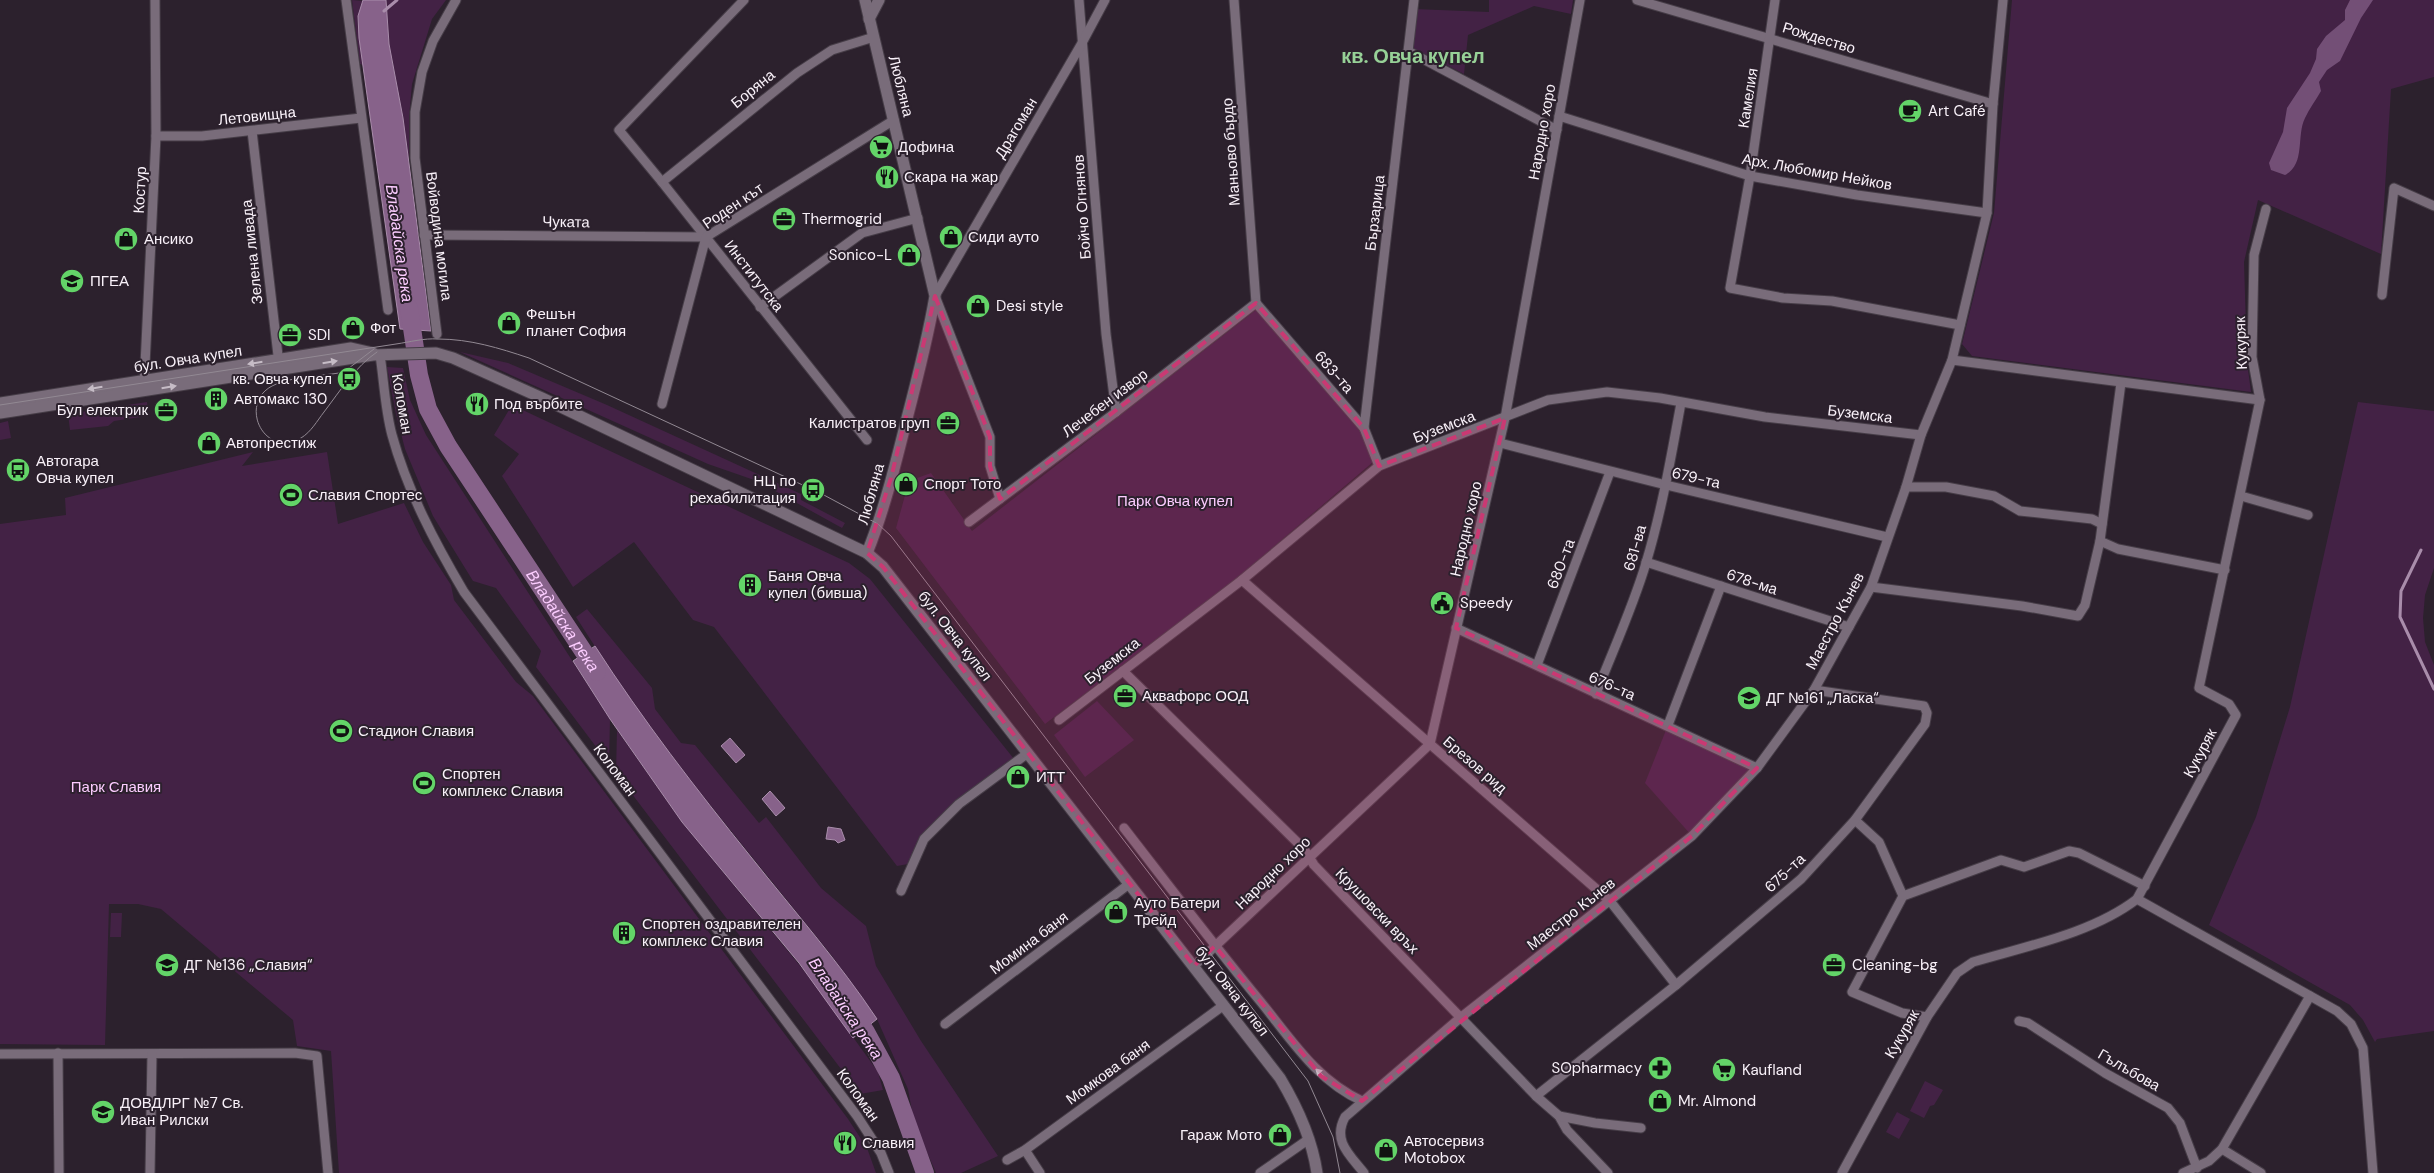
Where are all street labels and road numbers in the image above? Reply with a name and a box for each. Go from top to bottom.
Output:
street label: Рождество [1780,17,1858,59]
street label: Любляна [884,53,918,119]
street label: Боряна [727,65,780,113]
street label: Камелия [1733,67,1763,129]
street label: Народно хоро [1524,82,1560,182]
street label: Драгоман [990,94,1042,162]
street label: Маньово бърдо [1217,97,1245,207]
street label: Летовищна [217,102,298,130]
street label: Арх. Любомир Нейков [1740,149,1894,195]
street label: Бойчо Огнянов [1068,154,1096,260]
street label: Костур [129,166,151,214]
street label: Войводина могила [421,170,457,302]
street label: Бързарица [1360,173,1390,252]
street label: Роден кът [699,178,768,234]
street label: Зелена ливада [236,198,267,305]
street label: Чуката [542,212,591,232]
street label: Институтска [720,236,789,316]
street label: Кукуряк [2230,316,2252,370]
street label: бул. Овча купел [132,341,244,377]
street label: 683-та [1310,346,1359,398]
street label: Лечебен извор [1058,364,1152,442]
street label: Коломан [387,372,417,436]
street label: Буземска [1826,400,1894,428]
street label: Буземска [1410,406,1479,448]
street label: Любляна [853,461,889,527]
street label: 679-та [1670,463,1723,493]
street label: Народно хоро [1445,479,1487,579]
street label: 681-ва [1619,522,1651,573]
street label: 680-та [1542,536,1580,592]
street label: 678-ма [1724,564,1781,600]
street label: Маестро Кънев [1801,569,1869,673]
street label: бул. Овча купел [913,587,997,685]
street label: Буземска [1080,633,1144,689]
street label: 676-та [1585,667,1639,705]
street label: Кукуряк [2179,724,2222,781]
street label: Брезов рид [1439,732,1511,799]
street label: Коломан [589,740,641,800]
street label: Народно хоро [1231,832,1315,914]
street label: 675-та [1760,849,1810,897]
street label: Крушовски връх [1331,864,1424,959]
street label: Маестро Кънев [1523,873,1619,955]
street label: Момина баня [986,907,1072,979]
street label: бул. Овча купел [1190,942,1274,1040]
street label: Кукуряк [1880,1006,1924,1062]
street label: Момкова баня [1062,1035,1154,1109]
street label: Гълъбова [2094,1044,2164,1096]
street label: Коломан [832,1064,884,1126]

